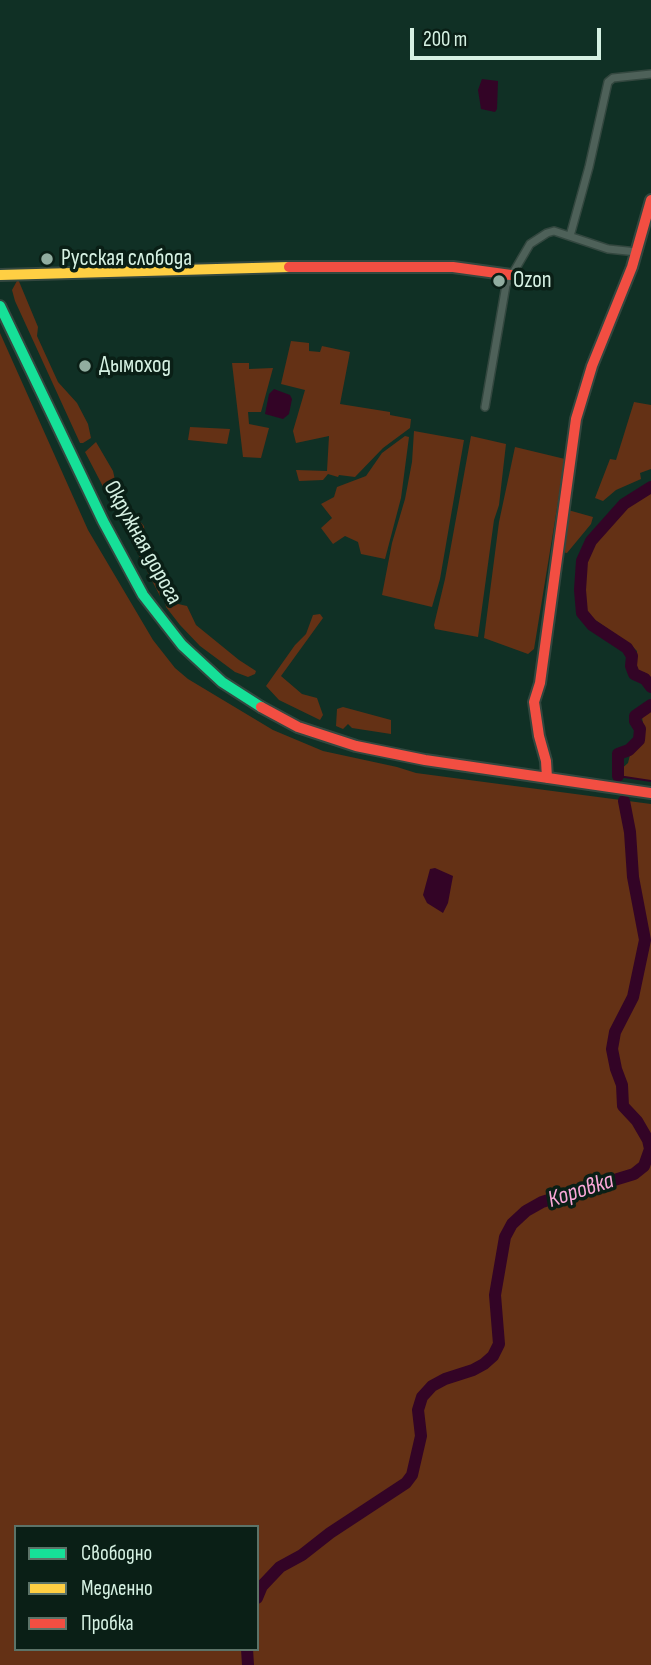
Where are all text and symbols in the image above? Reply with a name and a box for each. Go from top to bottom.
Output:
scale bar [413,14,604,58]
text: 200 m [423,27,467,52]
place label: Русская слобода [61,245,192,273]
marker: Русская слобода [39,251,55,267]
place label: Ozon [513,267,552,295]
marker: Ozon [491,273,507,289]
place label: Дымоход [99,352,171,380]
marker: Дымоход [77,358,93,374]
street label: Окружная дорога [97,476,187,610]
water label: Коровка [544,1167,618,1215]
legend [14,1525,259,1651]
text: Свободно [81,1541,152,1566]
text: Медленно [81,1576,153,1601]
text: Пробка [81,1611,134,1636]

